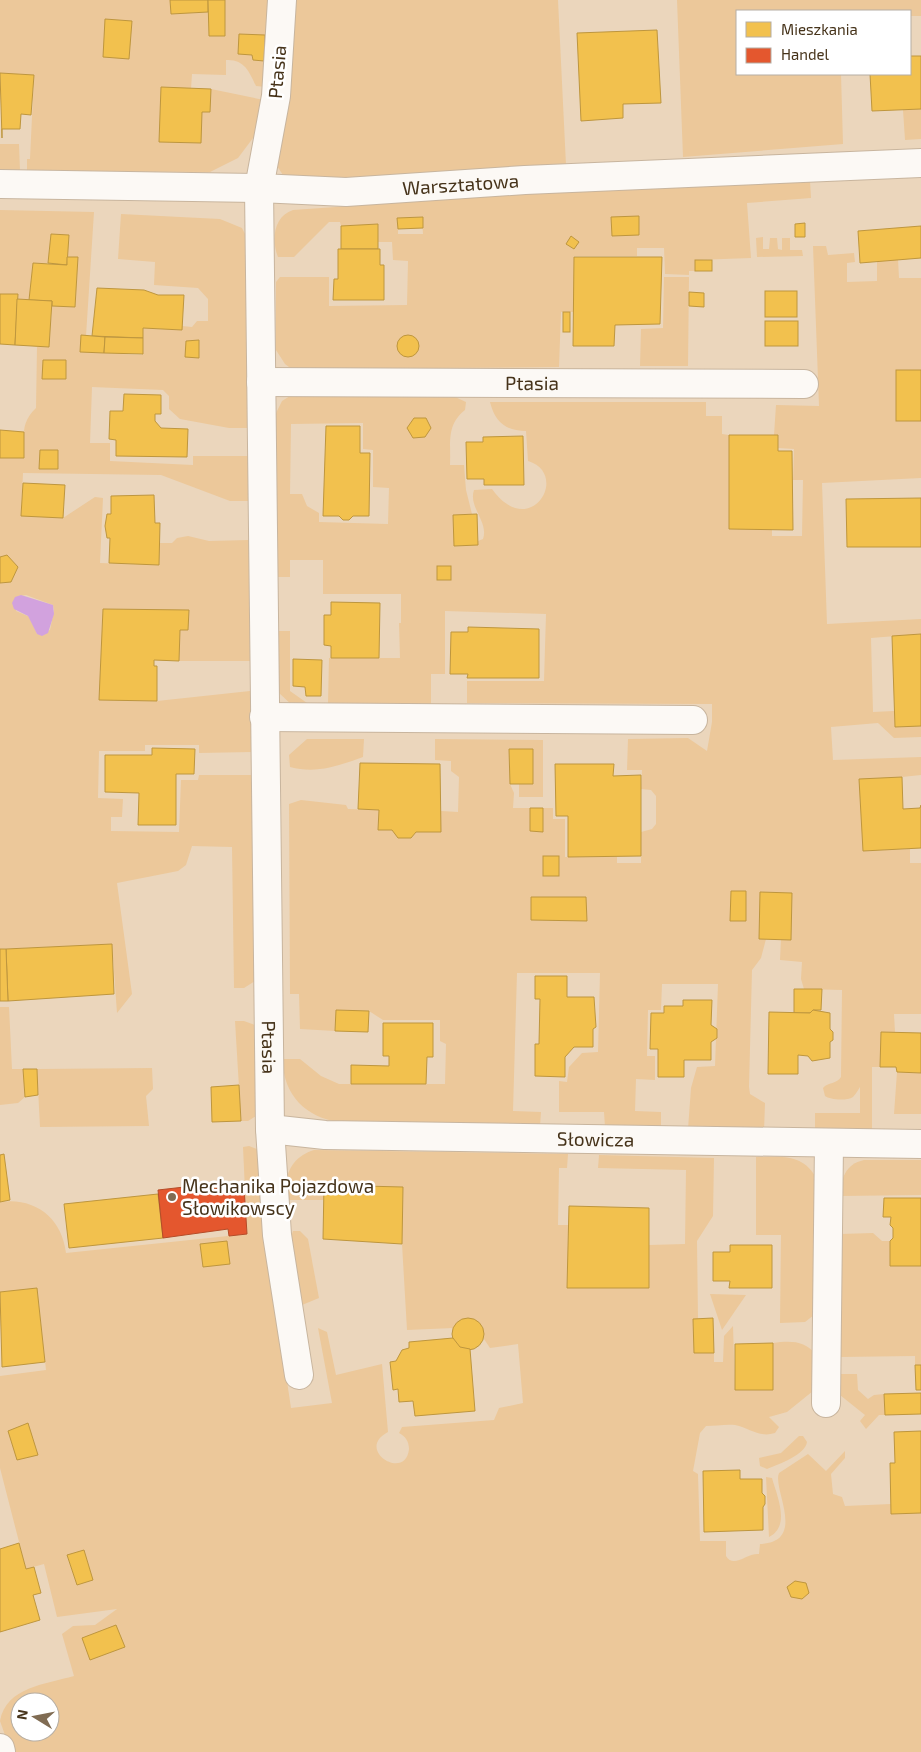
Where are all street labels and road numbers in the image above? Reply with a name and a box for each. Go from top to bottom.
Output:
street label: Ptasia [263,44,290,100]
street label: Warsztatowa [401,168,520,199]
street label: Ptasia [505,371,559,394]
street label: Ptasia [258,1020,281,1074]
street label: Słowicza [557,1127,635,1151]

